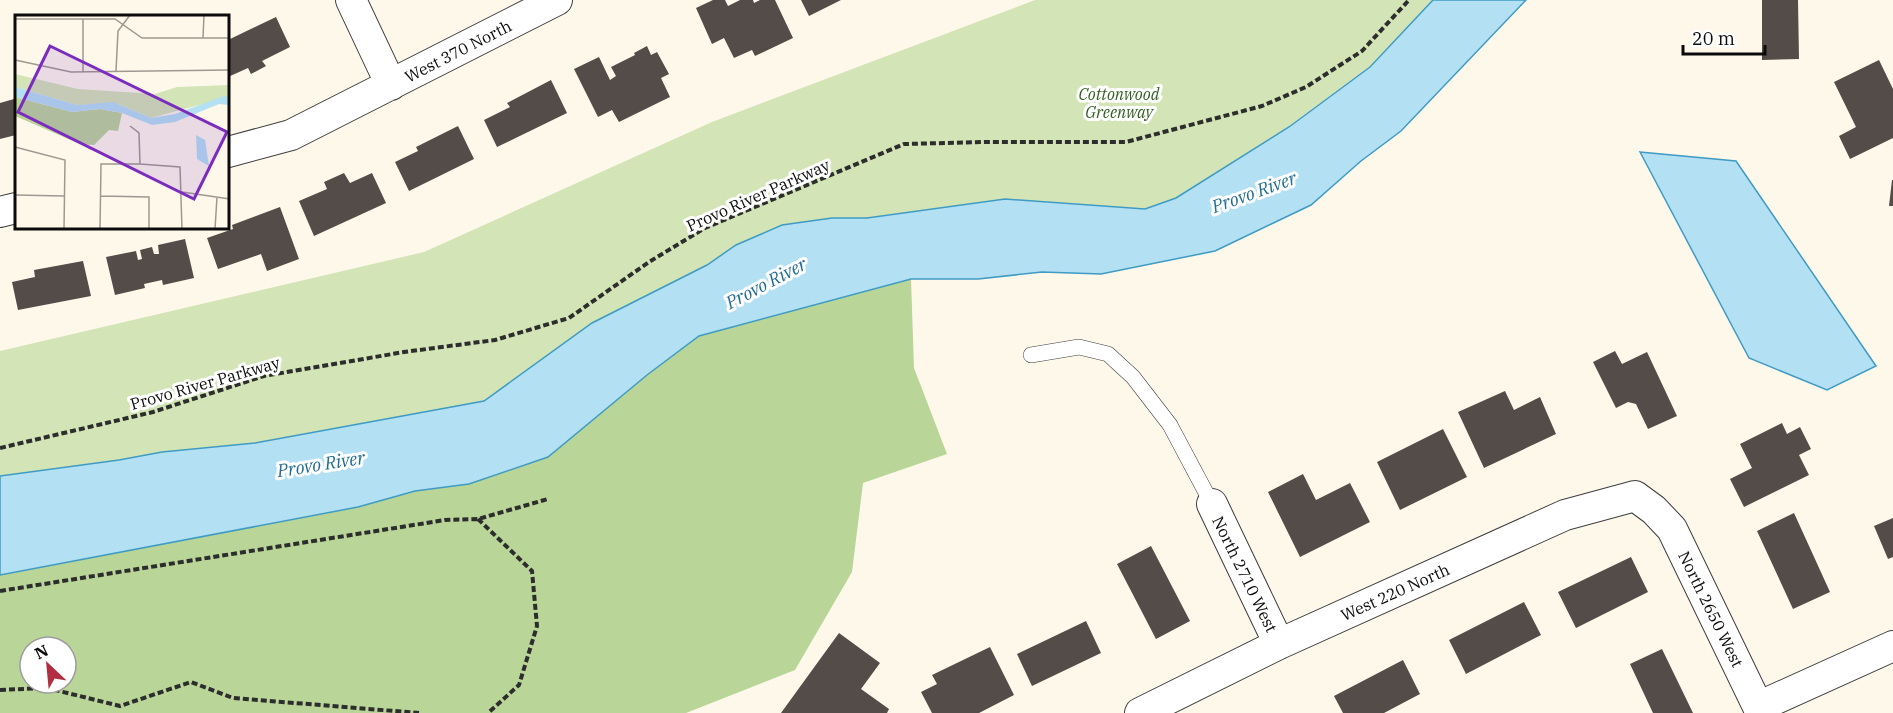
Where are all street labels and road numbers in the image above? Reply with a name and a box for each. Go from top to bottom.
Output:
street label: West 370 North [401,15,515,87]
street label: Provo River Parkway [683,154,833,236]
street label: Provo River Parkway [128,352,283,414]
street label: North 2710 West [1208,513,1282,636]
street label: North 2650 West [1674,548,1748,671]
street label: West 220 North [1337,559,1453,625]

